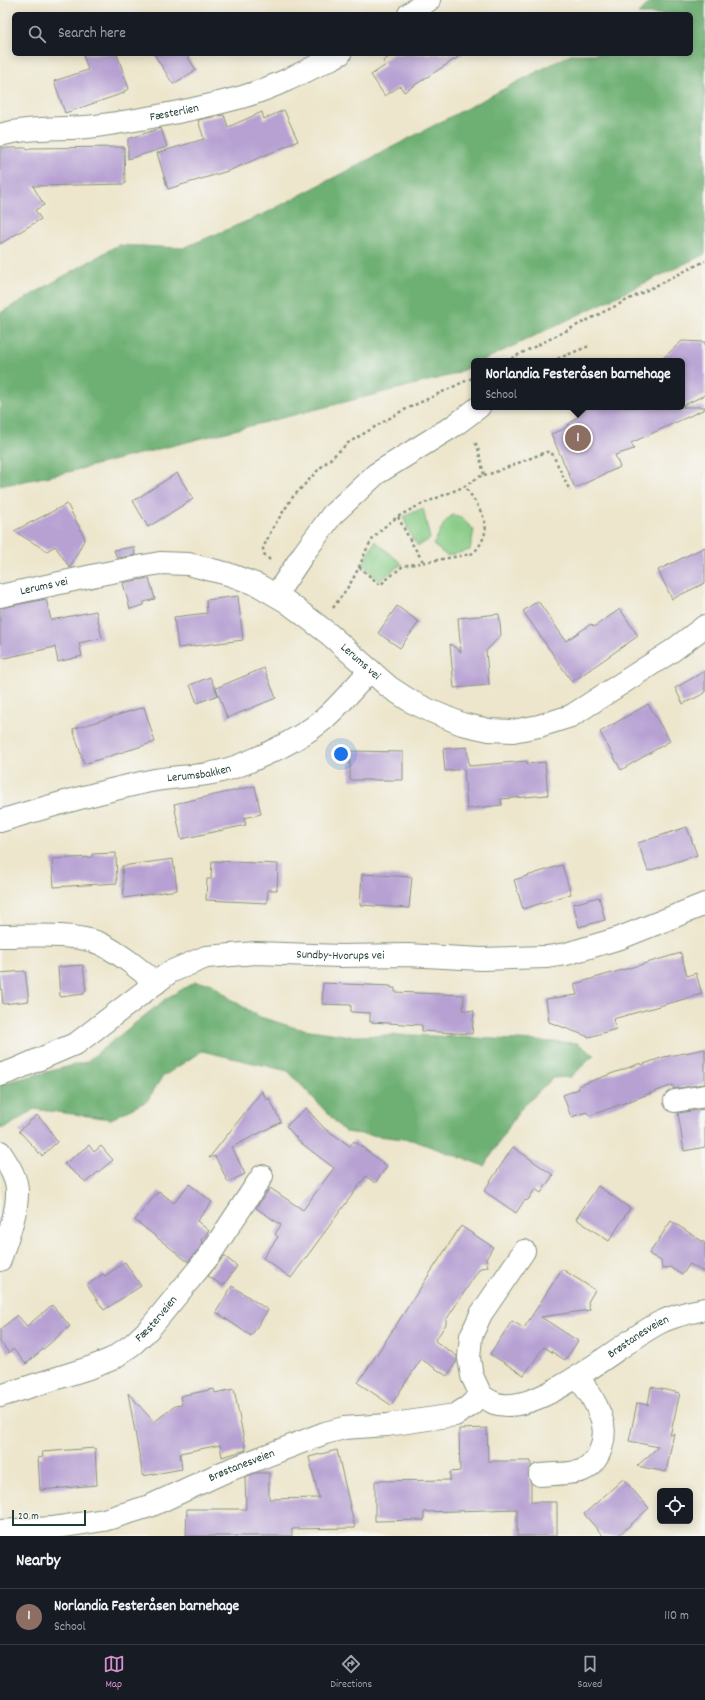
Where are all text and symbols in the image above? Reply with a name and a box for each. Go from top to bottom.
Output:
search box [12,12,693,56]
icon: search [26,23,48,45]
text: Search here [58,23,126,45]
street label: Fæsterlien [148,99,201,126]
popup [471,358,685,410]
text: Norlandia Festeråsen barnehage [485,364,671,386]
text: School [485,386,517,405]
pin: 1 [565,423,591,453]
street label: Lerums vei [19,573,69,600]
street label: Lerums vei [337,639,384,684]
your location [331,744,351,764]
street label: Lerumsbakken [166,760,234,787]
street label: Sundby-Hvorups vei [296,946,384,965]
street label: Fæsterveien [131,1292,182,1346]
street label: Brøstanesveien [604,1311,672,1362]
street label: Brøstanesveien [206,1445,278,1486]
map controls [657,1488,693,1524]
button: locate [657,1488,693,1524]
scale bar [12,1508,86,1527]
text: 20 m [18,1509,39,1525]
text: Nearby [16,1550,60,1574]
text: Norlandia Festeråsen barnehage [54,1596,239,1618]
text: 1 [28,1607,30,1626]
text: 110 m [664,1607,689,1626]
text: School [54,1618,86,1637]
tab: Map [103,1653,125,1693]
tab: Directions [330,1653,372,1693]
tab: Saved [578,1653,602,1693]

